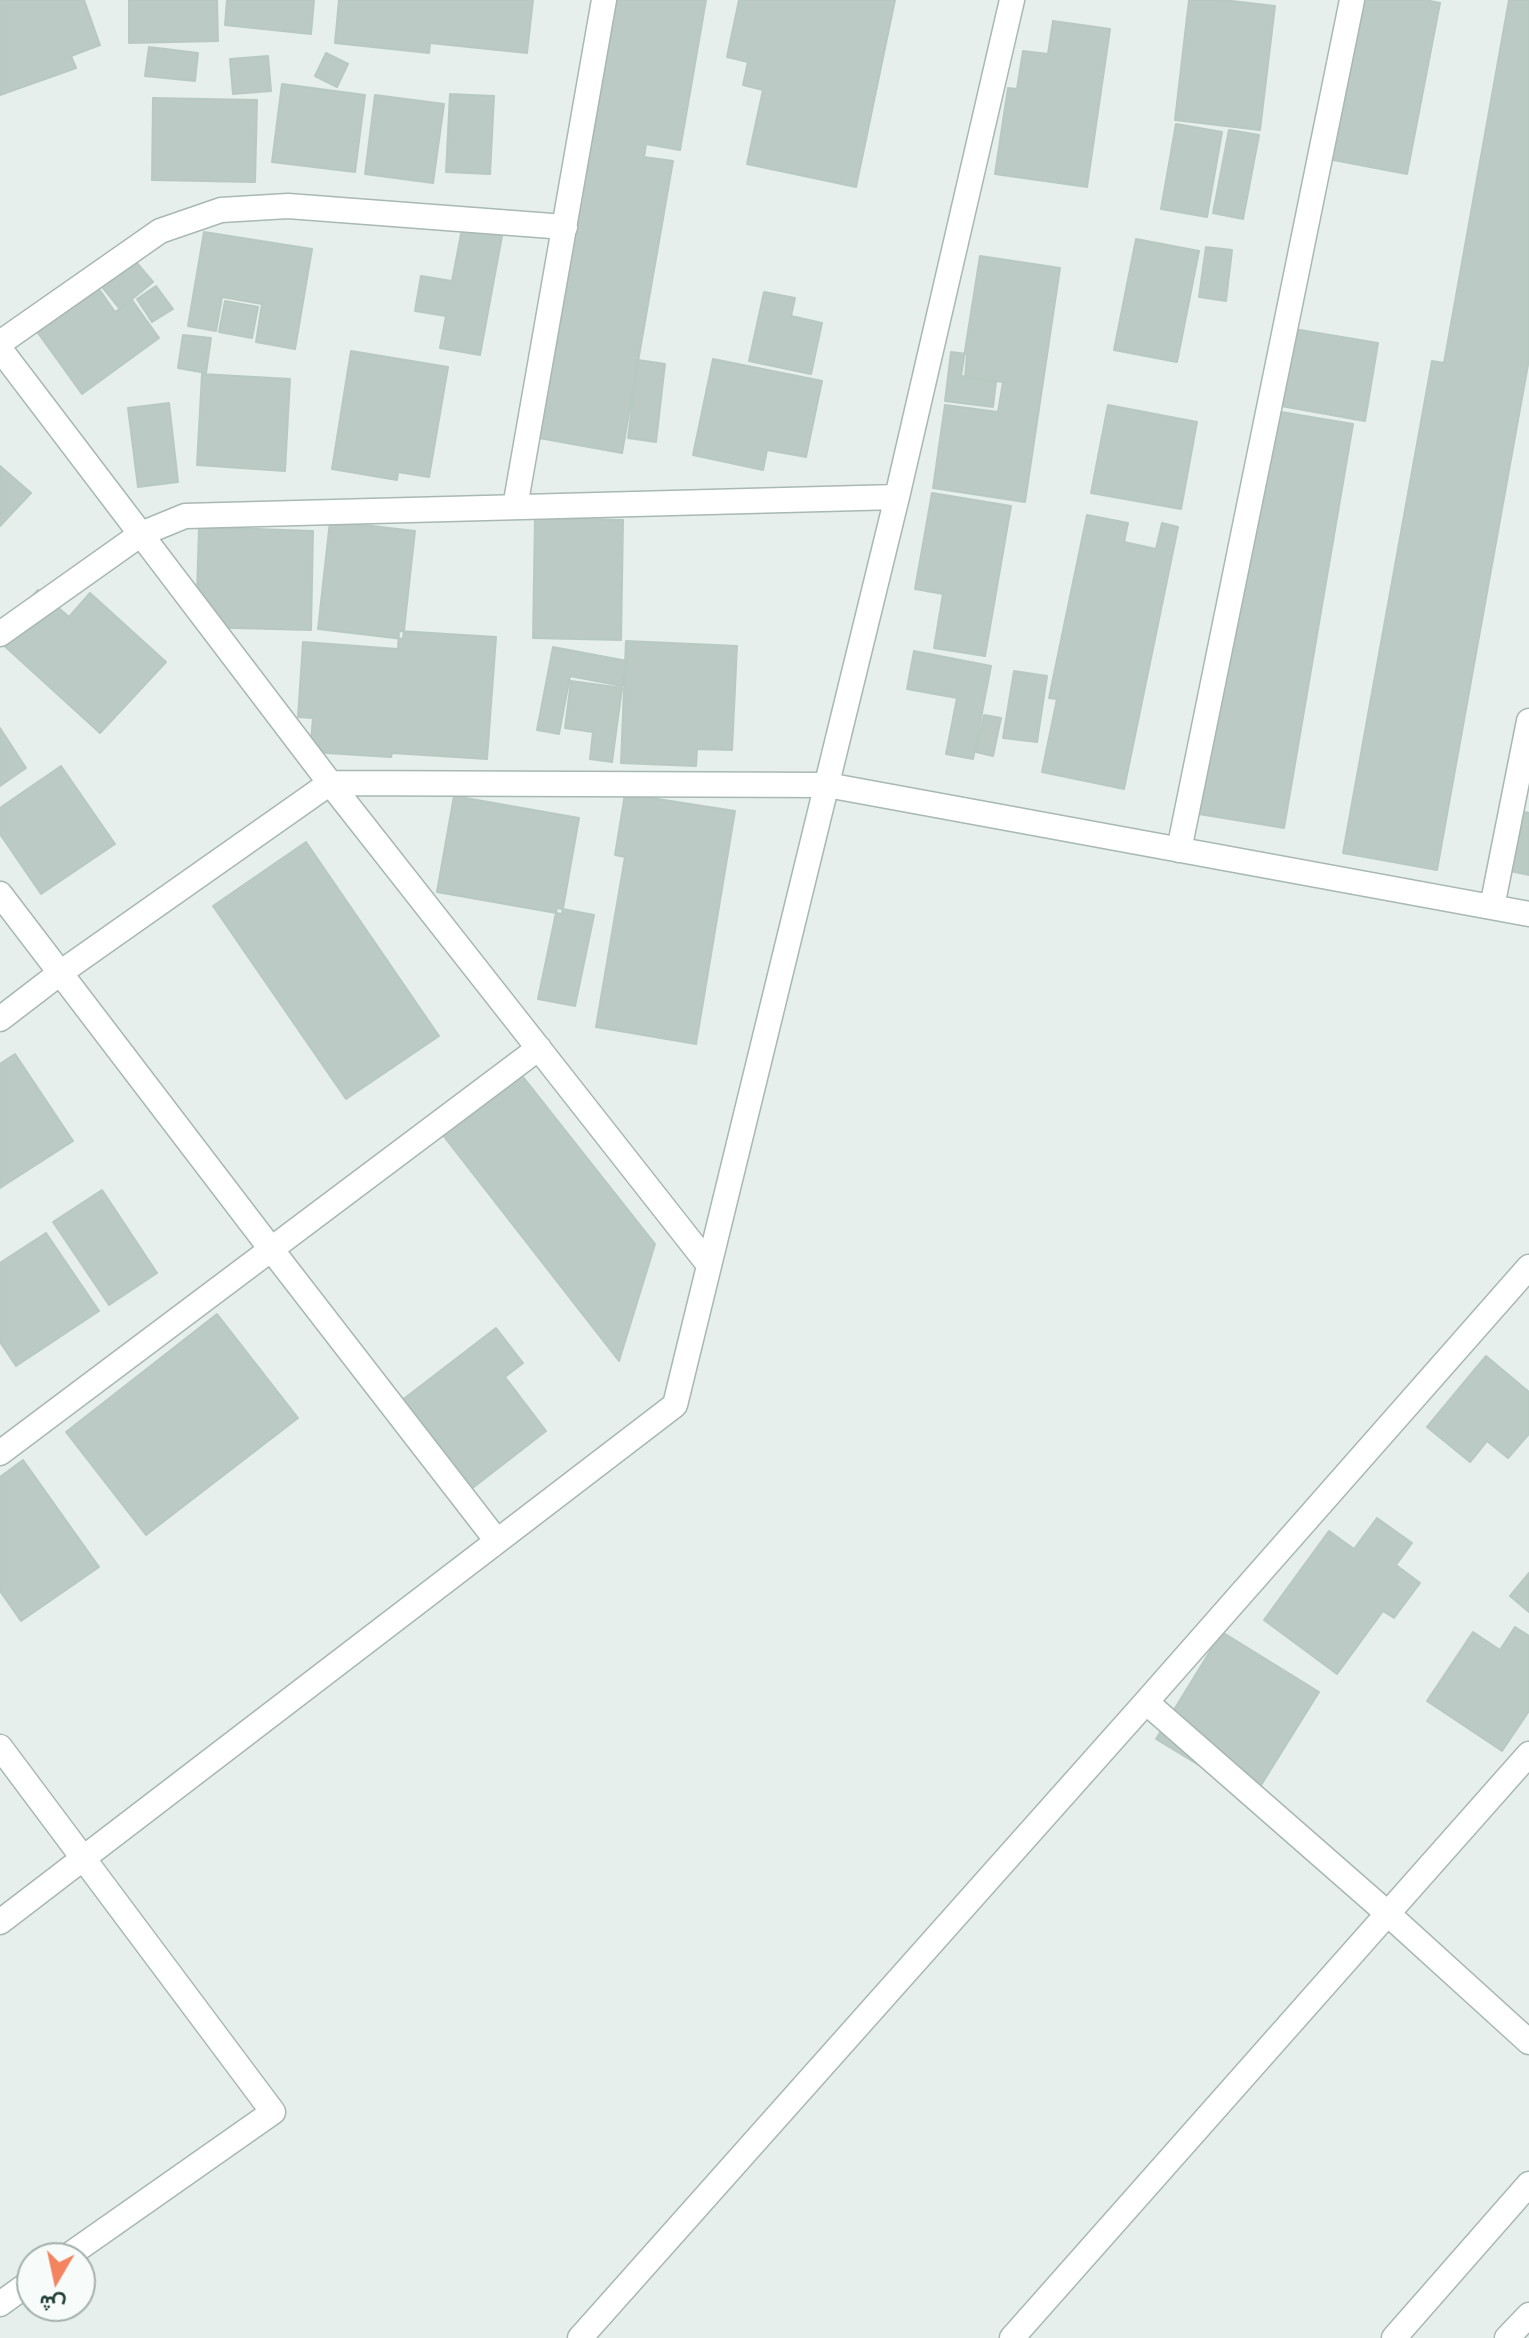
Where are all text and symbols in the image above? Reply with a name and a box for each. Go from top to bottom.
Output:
north arrow [16,2242,96,2322]
text: ش [37,2290,67,2319]

